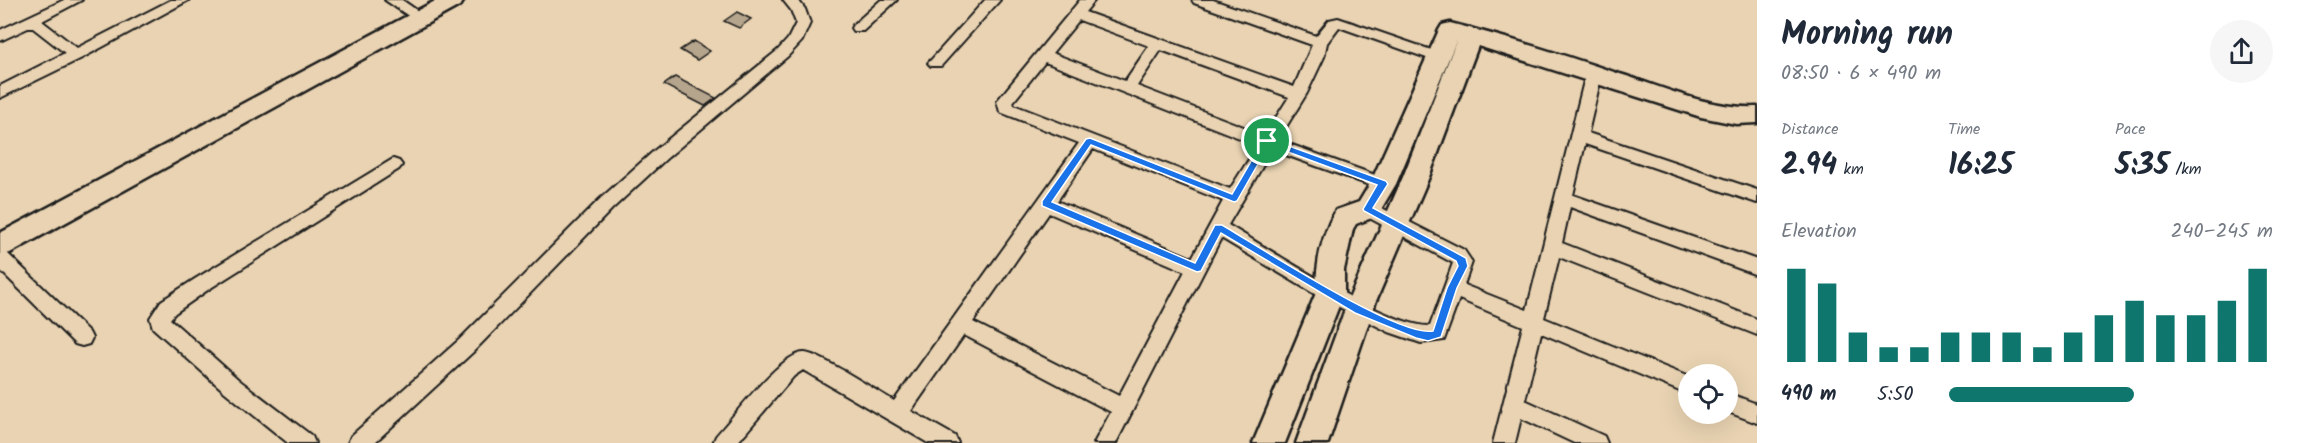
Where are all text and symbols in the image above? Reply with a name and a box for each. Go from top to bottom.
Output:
text: Morning run [1781,9,1953,62]
button: share [2210,20,2273,83]
text: 08:50 · 6 × 490 m [1781,58,1941,90]
pin [1241,115,1292,166]
text: Distance [1781,117,1839,142]
text: Time [1948,117,1980,142]
text: Pace [2115,117,2146,142]
icon: arrive [1250,124,1283,157]
text: 2.94 [1781,142,1837,190]
text: 16:25 [1948,142,2013,190]
text: 5:35 [2115,142,2169,190]
text: km [1837,157,1864,182]
text: /km [2169,157,2201,182]
text: Elevation [1781,216,1857,248]
text: 240–245 m [2171,216,2273,248]
map controls [1678,364,1738,424]
button: locate [1678,364,1738,424]
text: 490 m [1781,379,1836,411]
text: 5:50 [1877,379,1913,411]

